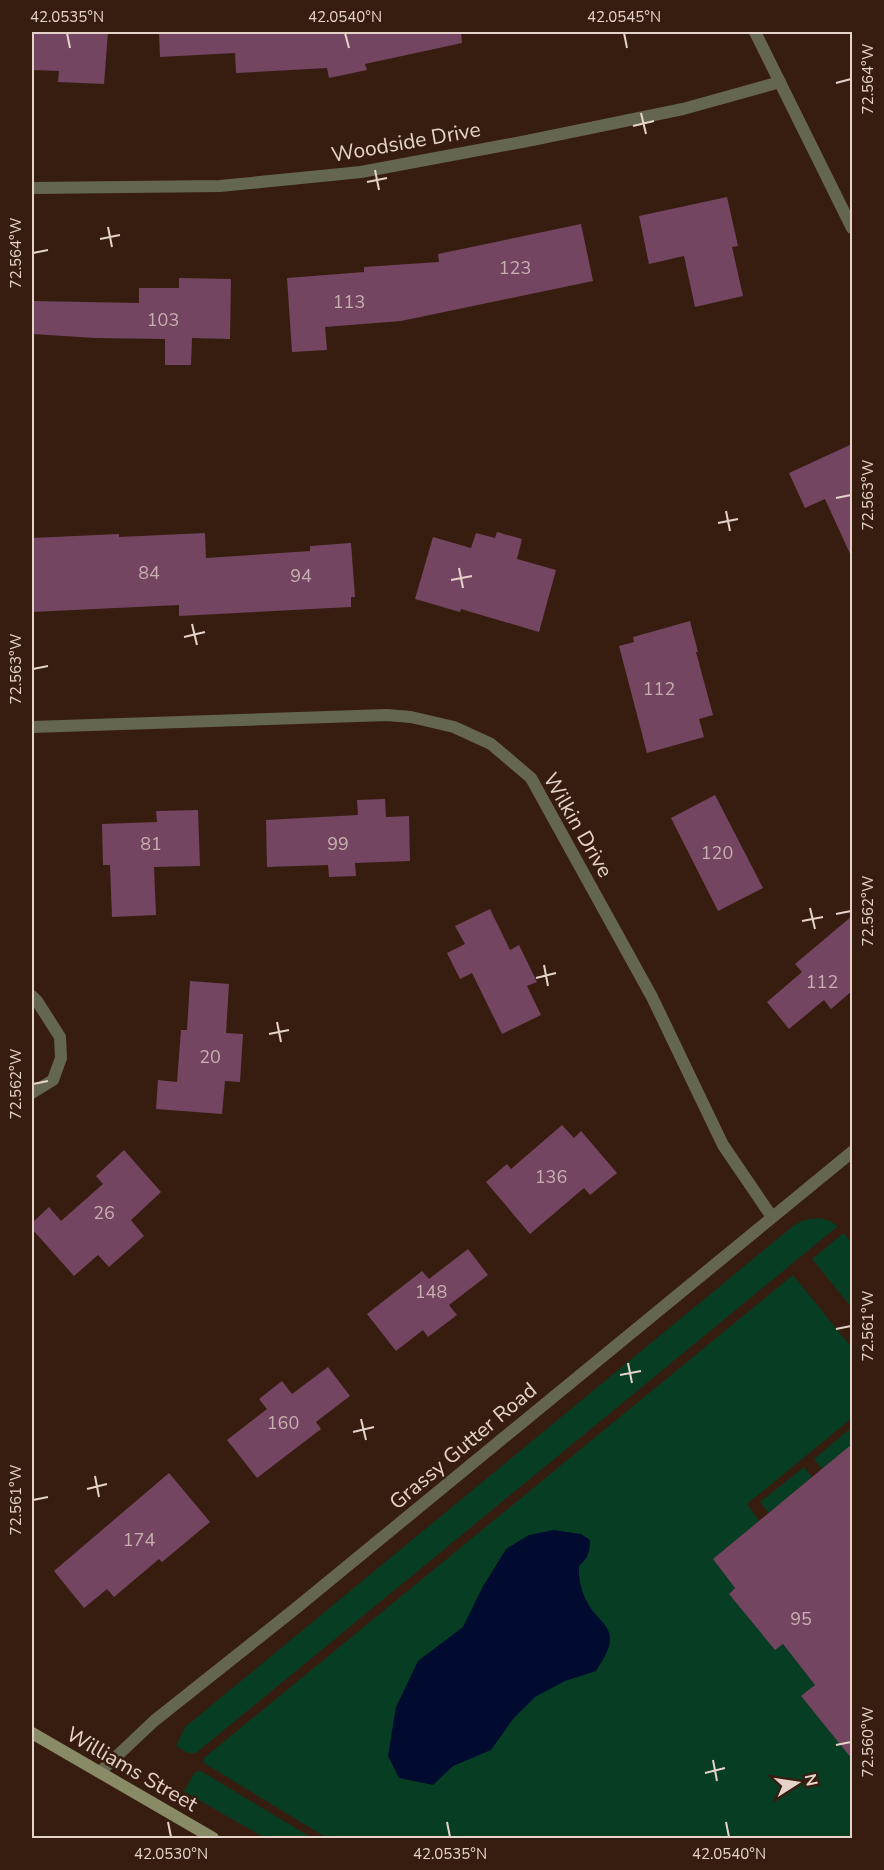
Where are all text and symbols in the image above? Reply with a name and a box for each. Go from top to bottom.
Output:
text: 42.0535°N [30,7,104,27]
text: 42.0540°N [308,7,382,27]
text: 42.0545°N [587,7,661,27]
text: 72.564°W [858,43,878,114]
street label: Woodside Drive [329,115,483,169]
text: 72.564°W [6,217,26,288]
house number: 123 [499,256,531,280]
house number: 113 [333,290,365,314]
house number: 103 [147,308,179,332]
text: 72.563°W [858,459,878,530]
house number: 84 [138,561,160,585]
house number: 94 [290,564,312,588]
text: 72.563°W [6,633,26,704]
house number: 112 [643,677,675,701]
street label: Wilkin Drive [537,767,619,883]
house number: 81 [140,832,162,856]
house number: 99 [327,832,349,856]
house number: 120 [701,841,733,865]
text: 72.562°W [858,875,878,946]
house number: 112 [806,970,838,994]
house number: 20 [199,1045,221,1069]
text: 72.562°W [6,1048,26,1119]
house number: 136 [535,1165,567,1189]
house number: 26 [93,1201,115,1225]
house number: 148 [415,1280,447,1304]
text: 72.561°W [858,1290,878,1361]
street label: Grassy Gutter Road [383,1376,543,1516]
house number: 160 [267,1411,299,1435]
text: 72.561°W [6,1464,26,1535]
house number: 174 [123,1528,155,1552]
house number: 95 [790,1607,812,1631]
text: 72.560°W [858,1706,878,1777]
street label: Williams Street [61,1720,203,1818]
north arrow [767,1753,827,1813]
text: N [799,1772,823,1788]
text: 42.0530°N [134,1844,208,1864]
text: 42.0535°N [413,1844,487,1864]
text: 42.0540°N [692,1844,766,1864]

